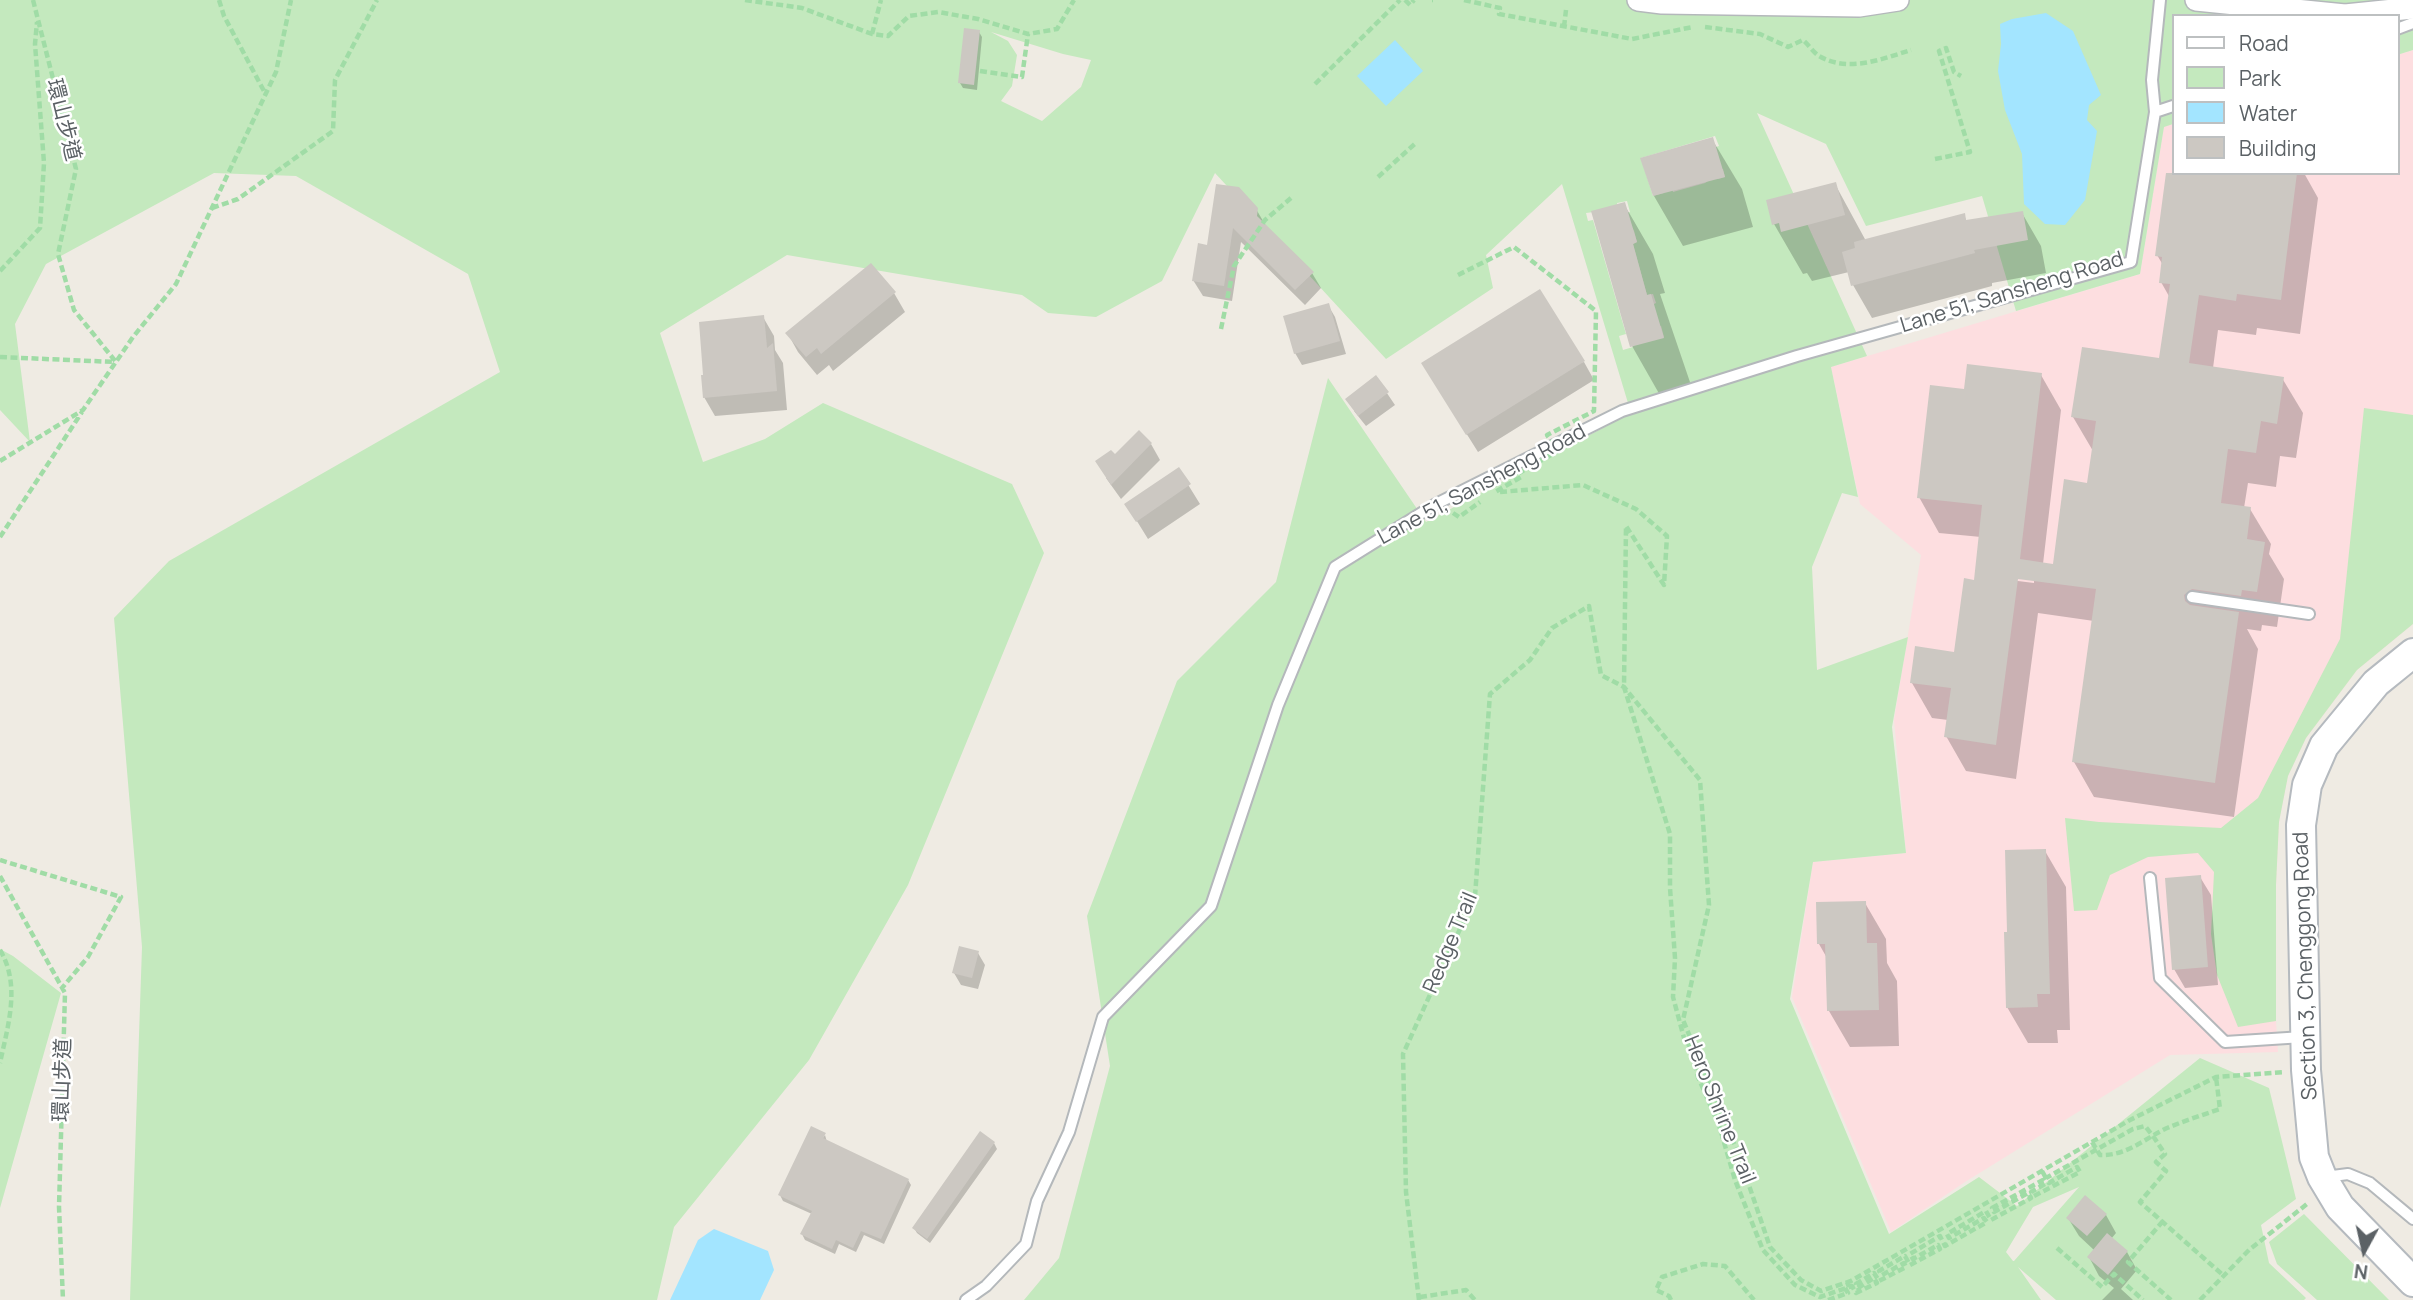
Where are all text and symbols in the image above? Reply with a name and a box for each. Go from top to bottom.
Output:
legend [2172,14,2399,175]
text: Road [2239,29,2289,57]
text: Park [2239,64,2281,92]
street label: 環山步道 [41,76,85,164]
text: Water [2239,99,2297,127]
text: Building [2239,134,2316,162]
street label: Lane 51, Sansheng Road [1897,247,2127,339]
street label: Lane 51, Sansheng Road [1374,419,1590,551]
street label: Section 3, Chenggong Road [2289,831,2323,1101]
street label: Redge Trail [1419,889,1483,997]
street label: Hero Shrine Trail [1678,1032,1760,1188]
street label: 環山步道 [49,1038,77,1122]
north arrow [2329,1216,2399,1286]
text: N [2353,1258,2370,1286]

